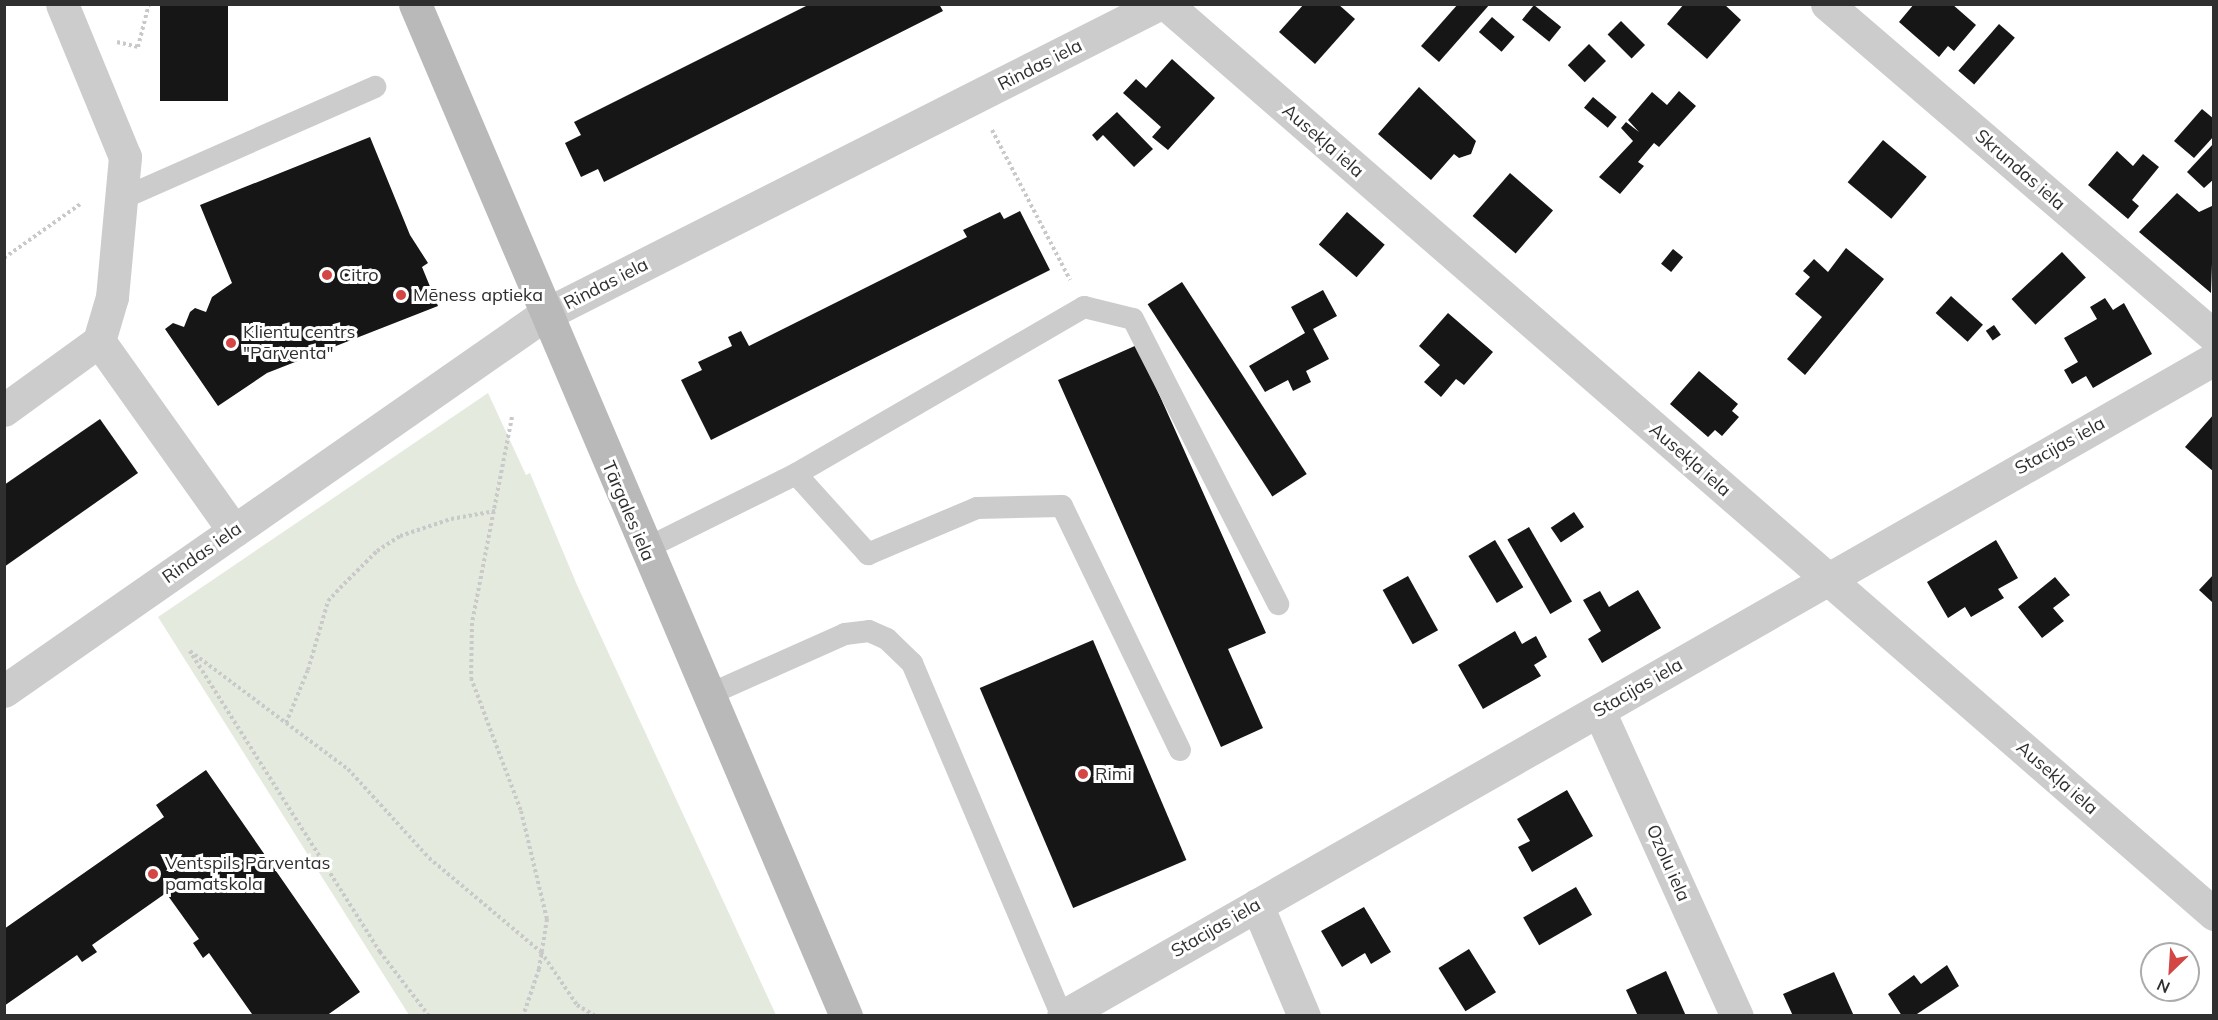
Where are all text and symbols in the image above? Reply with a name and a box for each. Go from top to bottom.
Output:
street label: Rindas iela [994,35,1086,95]
street label: Ausekļa iela [1278,100,1368,182]
street label: Skrundas iela [1971,125,2069,215]
street label: Rindas iela [560,254,652,314]
place label: Citro [339,264,379,286]
marker: Citro [320,268,334,282]
place label: Mēness aptieka [413,284,543,306]
marker: Mēness aptieka [394,288,408,302]
place label: Klientu centrs "Pārventa" [243,322,355,364]
marker: Klientu centrs "Pārventa" [224,336,238,350]
street label: Stacijas iela [2011,412,2109,480]
street label: Ausekļa iela [1645,419,1735,501]
street label: Tārgales iela [597,458,659,564]
street label: Rindas iela [158,518,246,588]
street label: Stacijas iela [1590,654,1686,722]
street label: Ausekļa iela [2012,737,2102,819]
place label: Rimi [1095,763,1132,785]
marker: Rimi [1076,767,1090,781]
street label: Ozolu iela [1641,821,1695,905]
place label: Ventspils Pārventas pamatskola [165,853,330,896]
marker: Ventspils Pārventas pamatskola [146,867,160,881]
street label: Stacijas iela [1168,894,1264,962]
north arrow [2140,942,2200,1002]
text: N [2154,975,2173,998]

